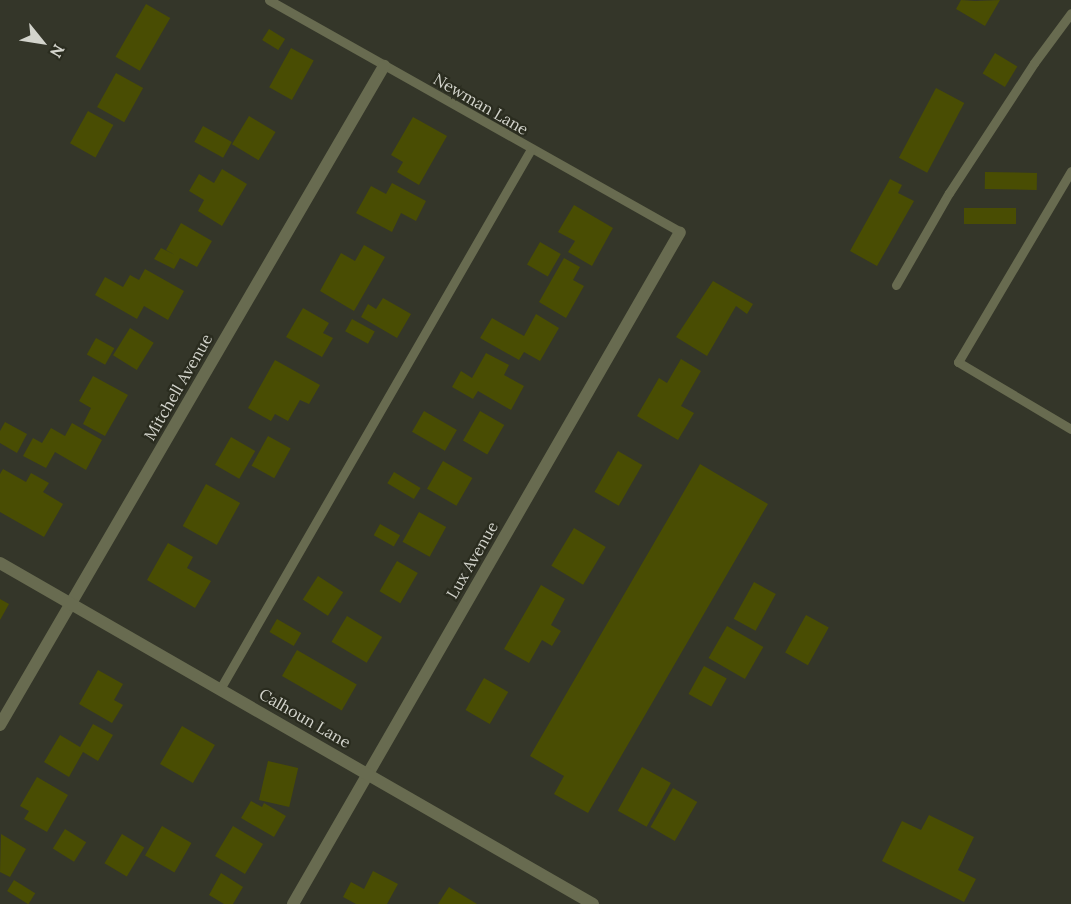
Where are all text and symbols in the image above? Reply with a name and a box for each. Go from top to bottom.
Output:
north arrow [12,12,72,72]
text: N [46,41,69,61]
street label: Newman Lane [430,69,532,139]
street label: Mitchell Avenue [140,330,216,444]
street label: Lux Avenue [442,518,502,602]
street label: Calhoun Lane [256,684,354,752]

